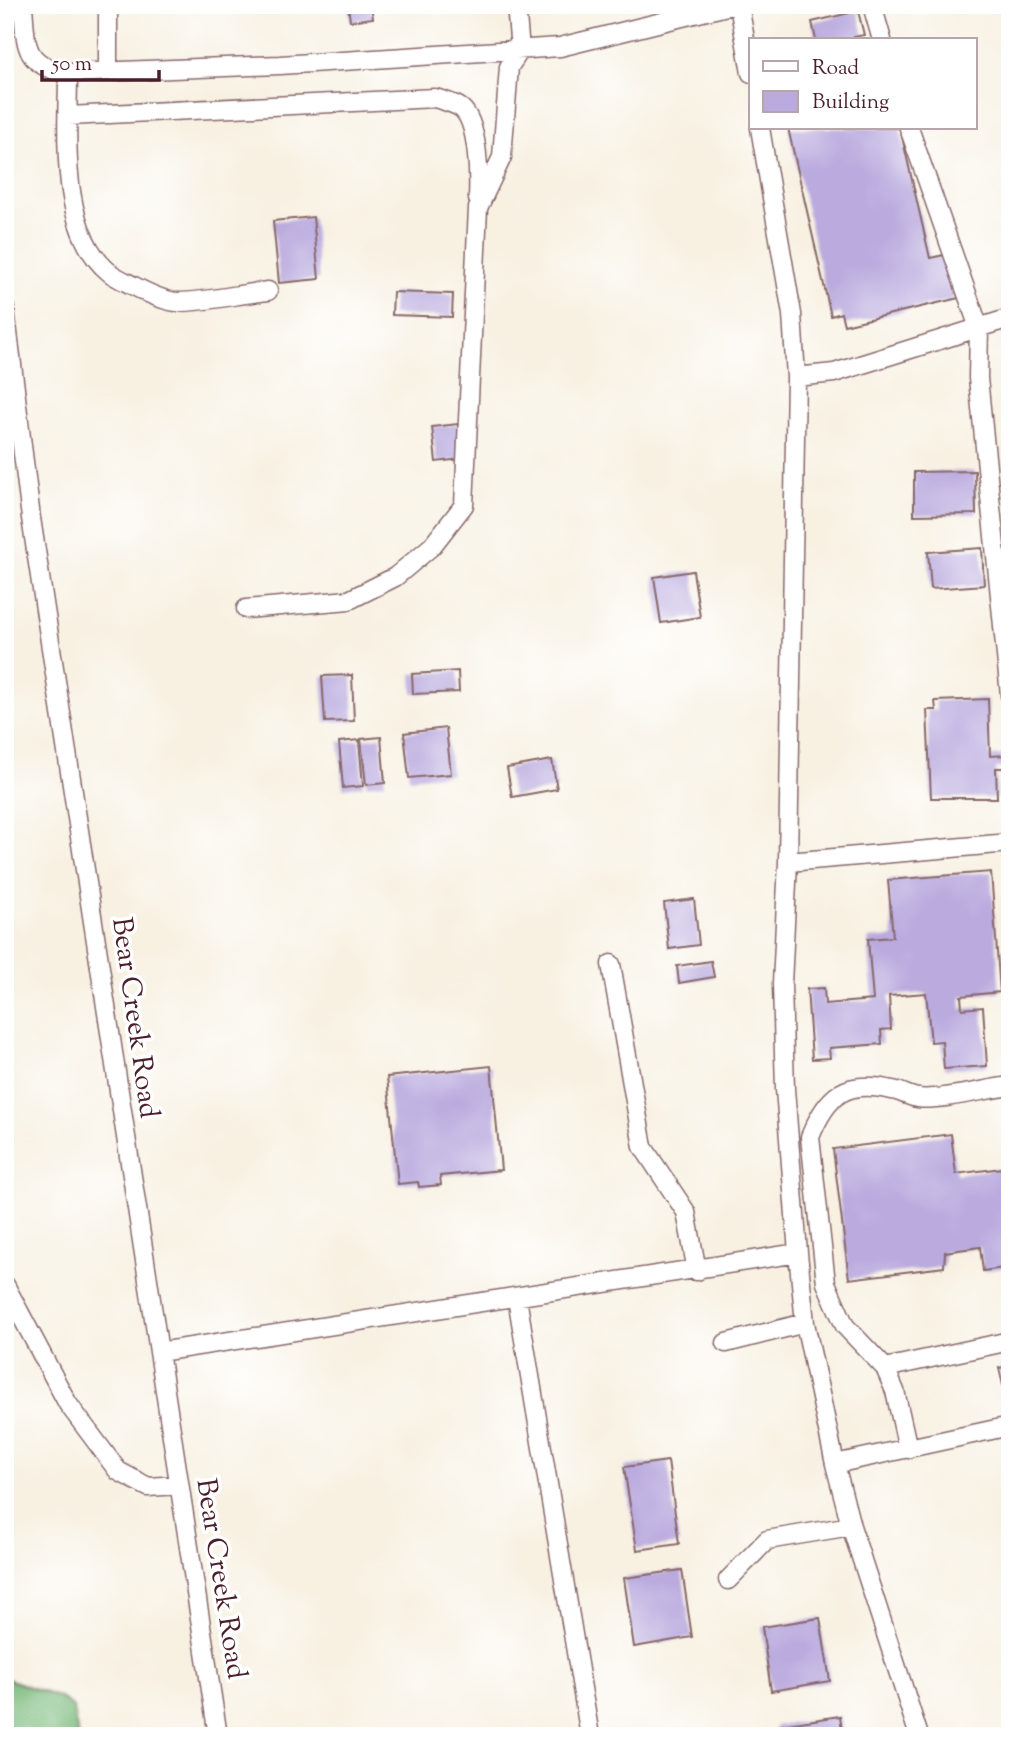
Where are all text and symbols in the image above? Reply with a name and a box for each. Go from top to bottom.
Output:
scale bar [42,38,159,82]
legend [749,38,976,130]
text: 50 m [51,50,92,80]
text: Road [812,54,859,84]
text: Building [812,88,889,118]
street label: Bear Creek Road [100,915,168,1121]
street label: Bear Creek Road [184,1476,256,1682]

